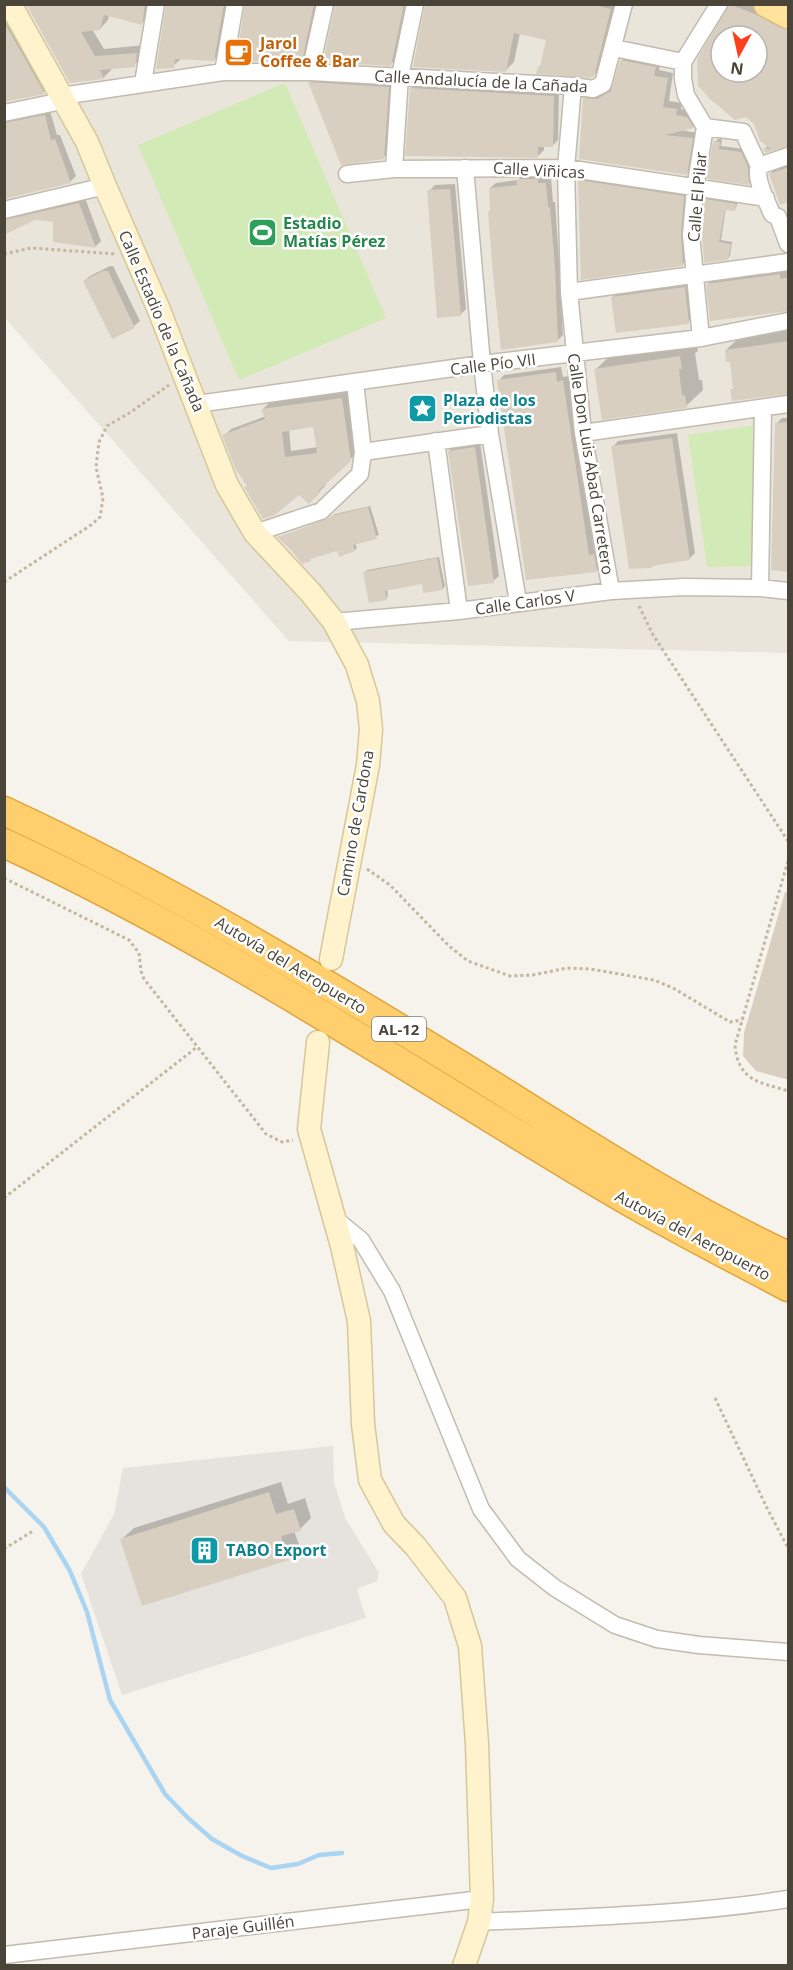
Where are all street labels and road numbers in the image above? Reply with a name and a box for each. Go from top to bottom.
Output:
street label: Calle Andalucía de la Cañada [374,64,588,98]
street label: Calle El Pilar [682,151,712,243]
street label: Calle Viñicas [493,157,585,183]
street label: Calle Estadio de la Cañada [114,227,210,415]
street label: Calle Pío VII [449,348,537,380]
street label: Calle Don Luis Abad Carretero [563,352,619,576]
street label: Calle Carlos V [474,584,577,620]
street label: Camino de Cardona [331,748,379,898]
street label: Autovía del Aeropuerto [211,911,371,1019]
road number: AL-12 [372,1017,426,1041]
street label: Autovía del Aeropuerto [611,1185,775,1285]
street label: Paraje Guillén [190,1910,296,1944]

